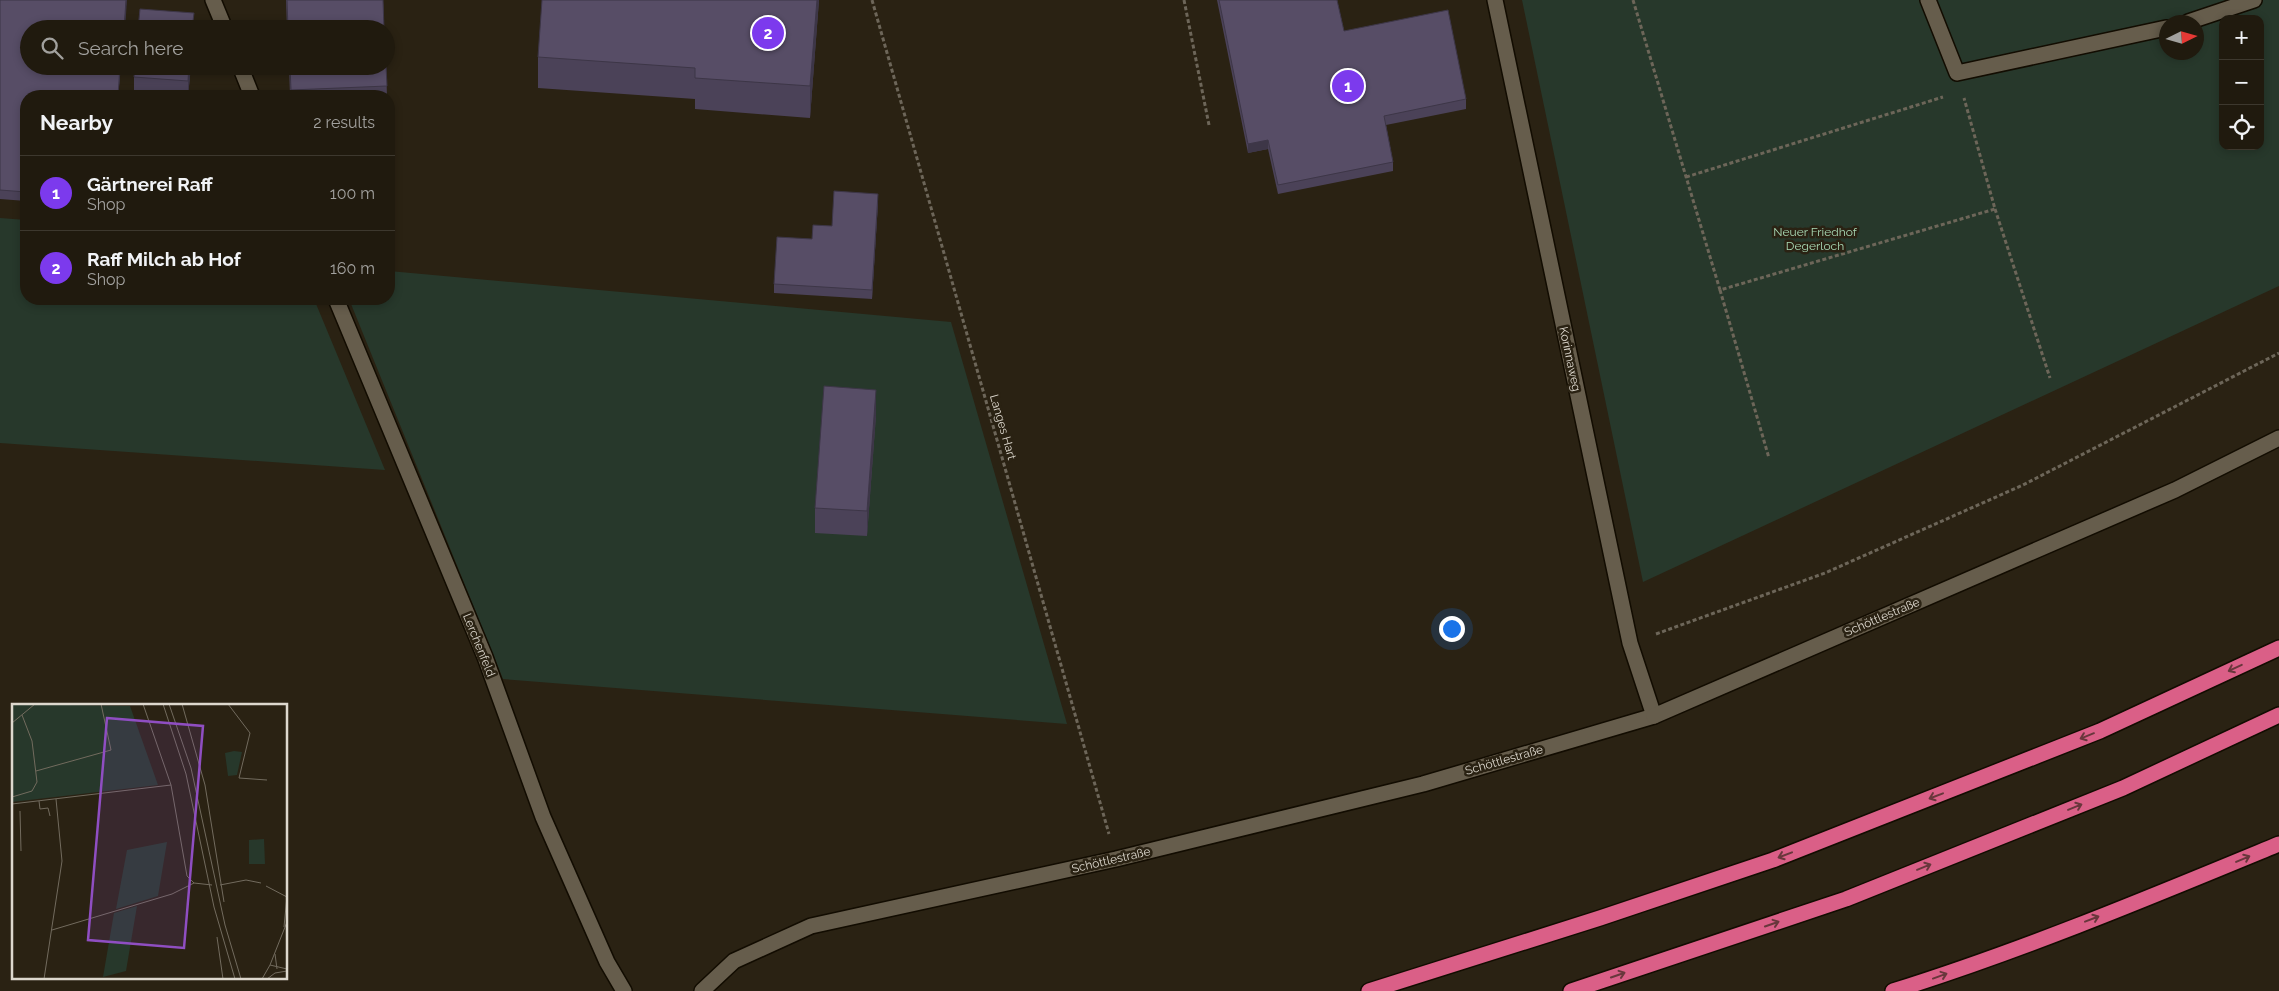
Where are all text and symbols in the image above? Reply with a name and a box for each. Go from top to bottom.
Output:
pin: 2 [752,14,784,52]
north arrow [2159,15,2204,60]
map controls [2219,15,2264,150]
button: + [2219,15,2264,60]
search box [20,20,395,75]
icon: search [38,34,66,62]
text: Search here [78,37,184,59]
button: − [2219,60,2264,105]
pin: 1 [1332,67,1364,105]
button: locate [2219,105,2264,150]
text: Nearby [40,110,113,135]
text: 2 results [313,113,375,132]
text: Gärtnerei Raff [87,173,213,195]
text: 1 [52,184,60,203]
text: 100 m [330,184,375,203]
text: Shop [87,195,125,214]
park label: Neuer Friedhof Degerloch [1773,225,1858,253]
text: Raff Milch ab Hof [87,248,241,270]
text: 2 [51,259,61,278]
text: 160 m [330,259,375,278]
text: Shop [87,270,125,289]
street label: Korinnaweg [1556,325,1584,393]
street label: Langes Hart [987,393,1019,461]
street label: Schöttlestraße [1842,595,1922,639]
street label: Lerchenfeld [460,611,498,679]
your location [1439,616,1465,642]
one-way arrow [2228,664,2243,674]
inset map [12,704,288,978]
one-way arrow [2080,732,2095,741]
street label: Schöttlestraße [1463,742,1545,778]
one-way arrow [1929,792,1944,801]
one-way arrow [2067,802,2082,812]
street label: Schöttlestraße [1070,844,1152,876]
one-way arrow [1778,851,1793,860]
one-way arrow [2235,853,2250,863]
one-way arrow [1916,862,1931,872]
one-way arrow [2084,914,2099,923]
one-way arrow [1763,918,1779,928]
one-way arrow [1609,970,1625,980]
one-way arrow [1931,971,1947,980]

